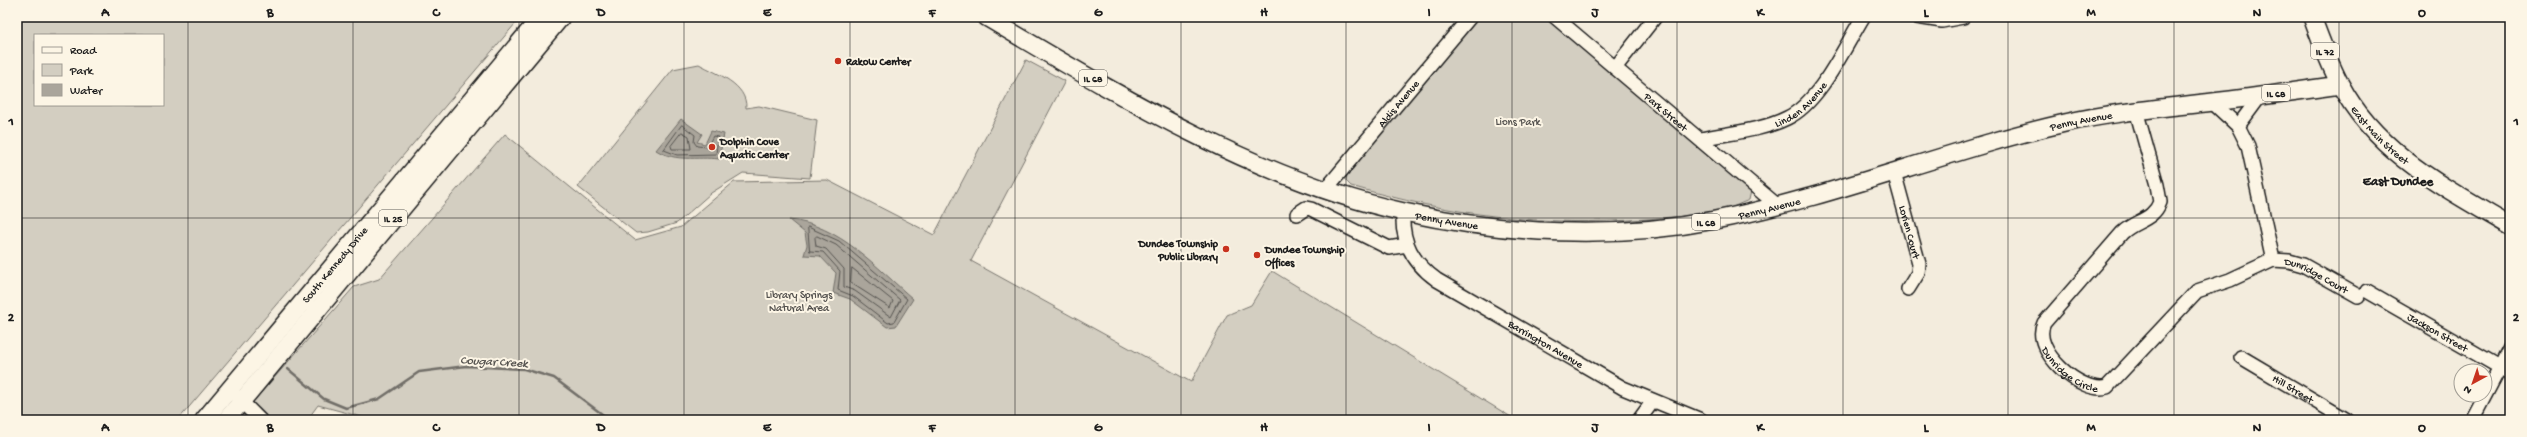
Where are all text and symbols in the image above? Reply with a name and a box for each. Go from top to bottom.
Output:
text: A [100,6,110,21]
text: B [266,6,275,21]
text: C [431,6,441,21]
text: D [596,6,606,21]
text: E [763,6,772,21]
text: F [928,6,937,21]
text: G [1094,6,1103,21]
text: H [1260,6,1268,21]
text: I [1427,6,1431,21]
text: J [1591,6,1600,21]
text: K [1755,6,1765,21]
text: L [1924,6,1930,21]
text: M [2086,6,2096,21]
text: N [2253,6,2262,21]
text: O [2418,6,2426,21]
legend [34,34,164,106]
road number: IL 72 [2311,43,2339,59]
text: Road [70,45,97,59]
marker: Rakow Center [833,56,843,66]
place label: Rakow Center [845,56,912,69]
text: Park [69,65,95,79]
road number: IL 68 [1079,70,1107,86]
street label: Aldis Avenue [1376,78,1423,130]
street label: Linden Avenue [1773,80,1831,131]
text: Water [70,85,104,99]
road number: IL 68 [2262,85,2290,101]
street label: Park Street [1640,91,1690,136]
street label: East Main Street [2347,104,2412,169]
street label: Penny Avenue [2048,110,2114,135]
text: 1 [7,115,14,130]
text: 1 [2512,115,2519,130]
park label: Lions Park [1496,117,1542,129]
place label: Dolphin Cove Aquatic Center [719,137,790,163]
marker: Dolphin Cove Aquatic Center [707,142,717,152]
district label: East Dundee [2363,175,2434,190]
street label: Penny Avenue [1736,196,1802,223]
street label: Lorien Court [1895,204,1922,262]
road number: IL 25 [379,210,407,226]
street label: Penny Avenue [1413,210,1479,233]
road number: IL 68 [1692,214,1720,230]
street label: South Kennedy Drive [301,225,371,306]
place label: Dundee Township Public Library [1138,239,1219,264]
marker: Dundee Township Public Library [1221,244,1231,254]
place label: Dundee Township Offices [1264,245,1345,270]
marker: Dundee Township Offices [1252,250,1262,260]
street label: Dunridge Court [2283,257,2351,298]
park label: Library Springs Natural Area [766,290,833,315]
text: 2 [8,311,15,326]
text: 2 [2513,311,2520,326]
street label: Jackson Street [2405,312,2471,356]
street label: Barrington Avenue [1505,318,1585,372]
street label: Dunridge Circle [2038,344,2099,396]
water label: Cougar Creek [460,354,530,372]
north arrow [2453,363,2493,403]
street label: Hill Street [2270,373,2316,407]
text: N [2461,382,2474,396]
text: A [100,421,110,436]
text: B [266,421,275,436]
text: C [431,421,441,436]
text: D [596,421,606,436]
text: E [763,421,772,436]
text: F [928,421,937,436]
text: G [1094,421,1103,436]
text: H [1260,421,1268,436]
text: I [1427,421,1431,436]
text: J [1591,421,1600,436]
text: K [1755,421,1765,436]
text: L [1924,421,1930,436]
text: M [2086,421,2096,436]
text: N [2253,421,2262,436]
text: O [2418,421,2426,436]

